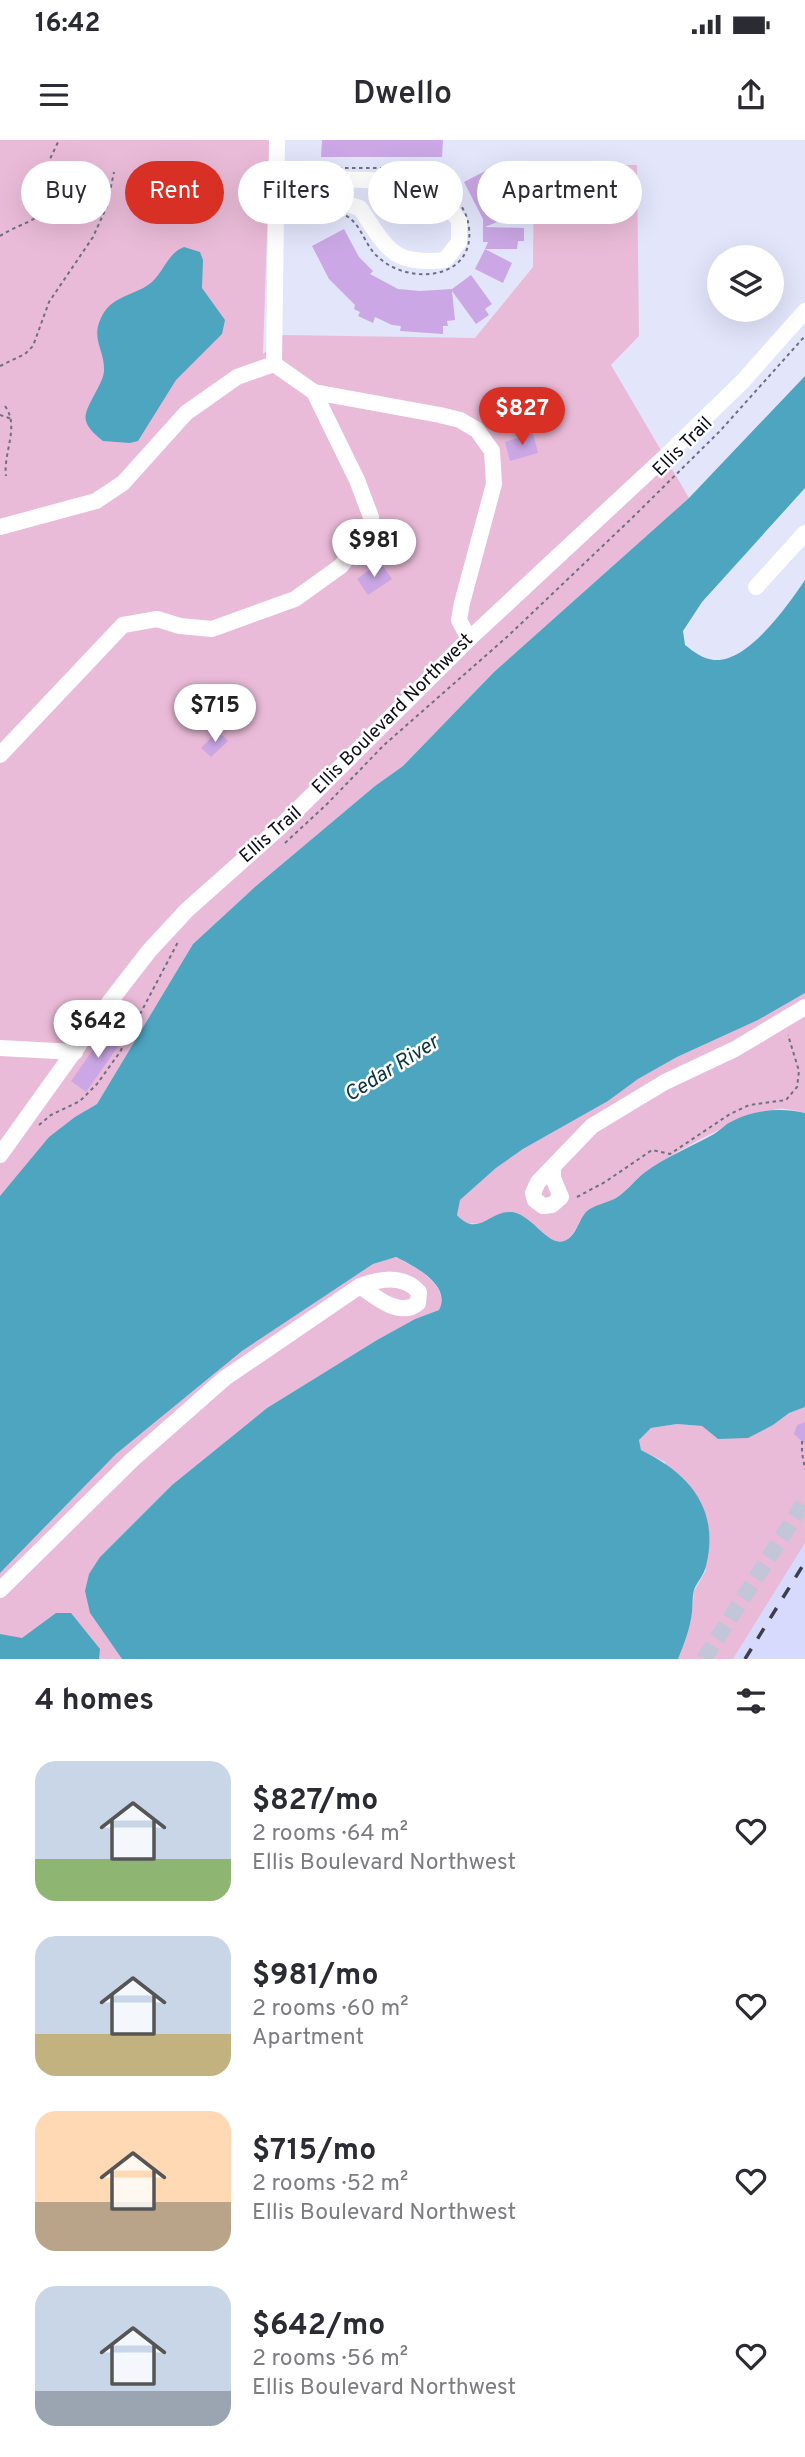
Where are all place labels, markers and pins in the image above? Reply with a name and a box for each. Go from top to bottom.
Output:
pin: $827 [481,387,563,447]
pin: $981 [333,520,415,579]
pin: $715 [174,684,256,744]
pin: $642 [57,1000,139,1060]

